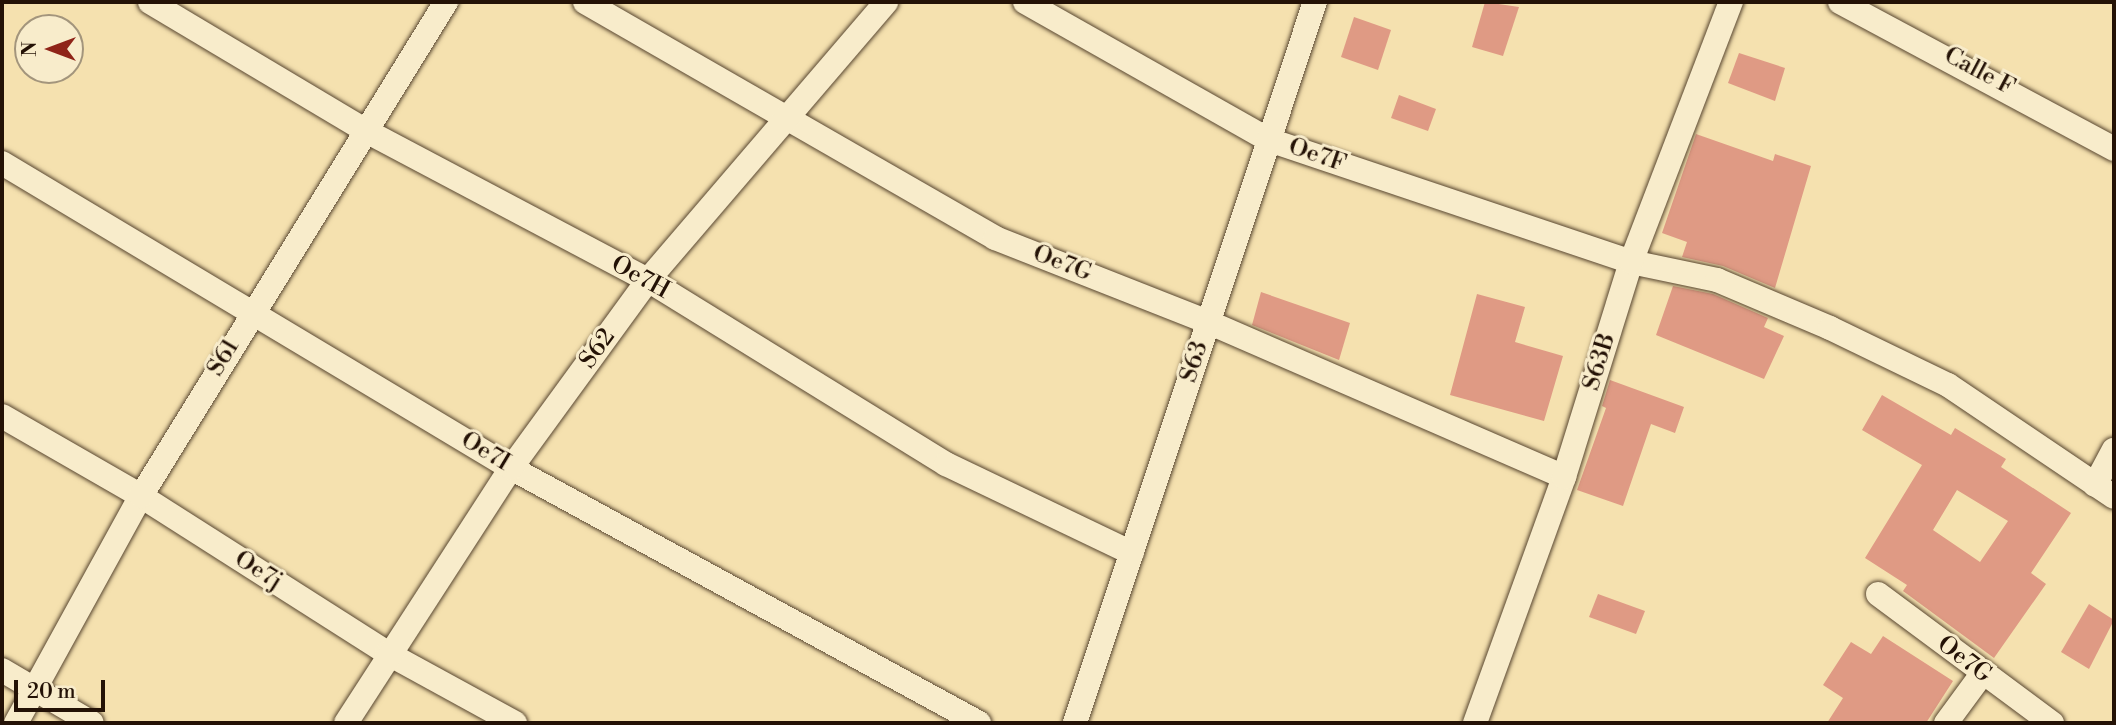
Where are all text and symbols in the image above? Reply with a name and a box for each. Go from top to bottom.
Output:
north arrow [14,14,84,84]
text: N [18,41,42,57]
street label: Calle F [1939,42,2019,102]
street label: Oe7F [1285,133,1349,179]
street label: Oe7G [1029,240,1095,288]
street label: Oe7H [606,250,674,306]
street label: S62 [574,324,622,374]
street label: S63B [1578,330,1622,394]
street label: S61 [202,334,246,382]
street label: S63 [1175,338,1215,386]
street label: Oe7I [455,426,515,478]
street label: Oe7j [229,545,287,597]
street label: Oe7G [1931,630,1997,690]
scale bar [18,666,108,710]
text: 20 m [27,679,76,705]

